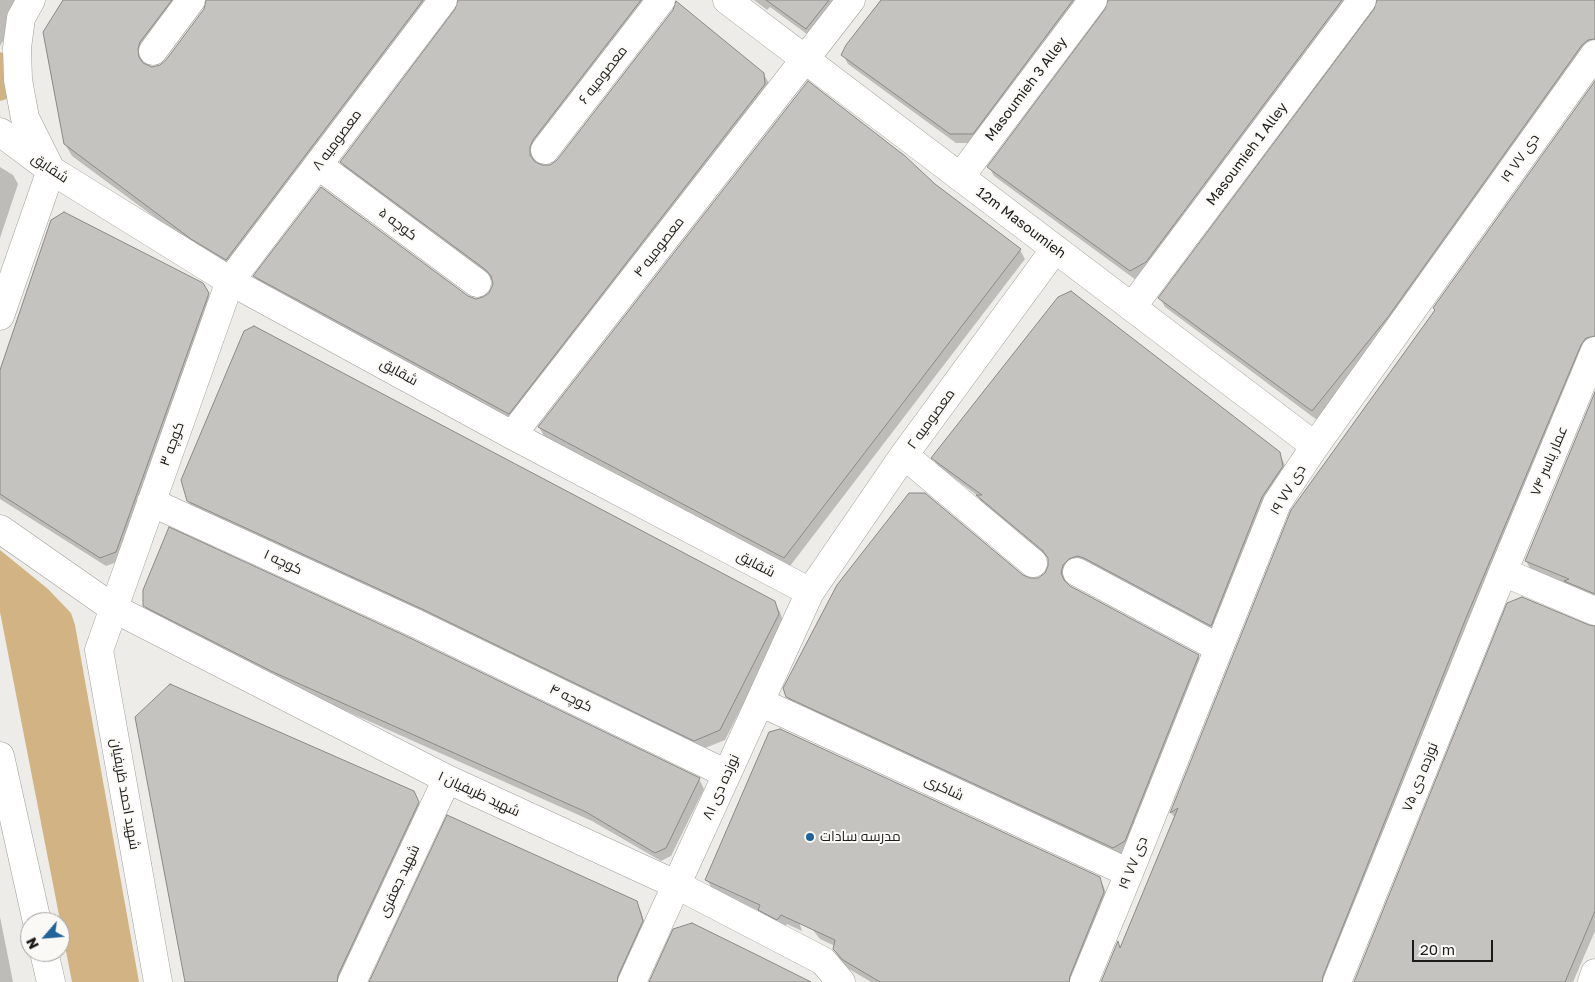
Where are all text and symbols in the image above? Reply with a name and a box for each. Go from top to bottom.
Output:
street label: Masoumieh 3 Alley [981,34,1071,144]
street label: معصومیه ۶ [575,43,631,107]
street label: Masoumieh 1 Alley [1203,99,1291,209]
street label: معصومیه ۸ [309,106,365,174]
street label: ۱۹ دی ۷۷ [1497,131,1543,185]
street label: شقایق [28,150,72,186]
street label: 12m Masoumieh [973,184,1069,262]
street label: کوچه ۵ [375,204,421,244]
street label: معصومیه ۴ [630,213,688,281]
street label: شقایق [377,355,421,389]
street label: معصومیه ۲ [904,386,958,452]
street label: کوچه ۳ [156,420,188,468]
street label: عمار یاسر ۷۴ [1527,424,1571,498]
street label: ۱۹ دی ۷۷ [1267,462,1309,518]
street label: کوچه ۱ [261,546,305,578]
street label: شقایق [734,547,778,581]
street label: کوچه ۴ [547,680,595,716]
street label: شهید احمد ظریفیان [107,737,143,851]
street label: نوزده دی ۷۵ [1399,740,1441,814]
street label: نوزده دی ۸۱ [699,752,743,822]
street label: شهید ظریفیان ۱ [435,768,523,820]
street label: شاکری [922,772,966,804]
place label: مدرسه سادات [820,829,901,845]
marker: مدرسه سادات [804,831,816,843]
street label: ۱۹ دی ۷۷ [1115,834,1151,892]
street label: شهید جعفری [375,842,423,920]
north arrow [20,912,70,962]
scale bar [1415,930,1496,962]
text: N [22,935,42,952]
text: 20 m [1420,940,1455,958]

